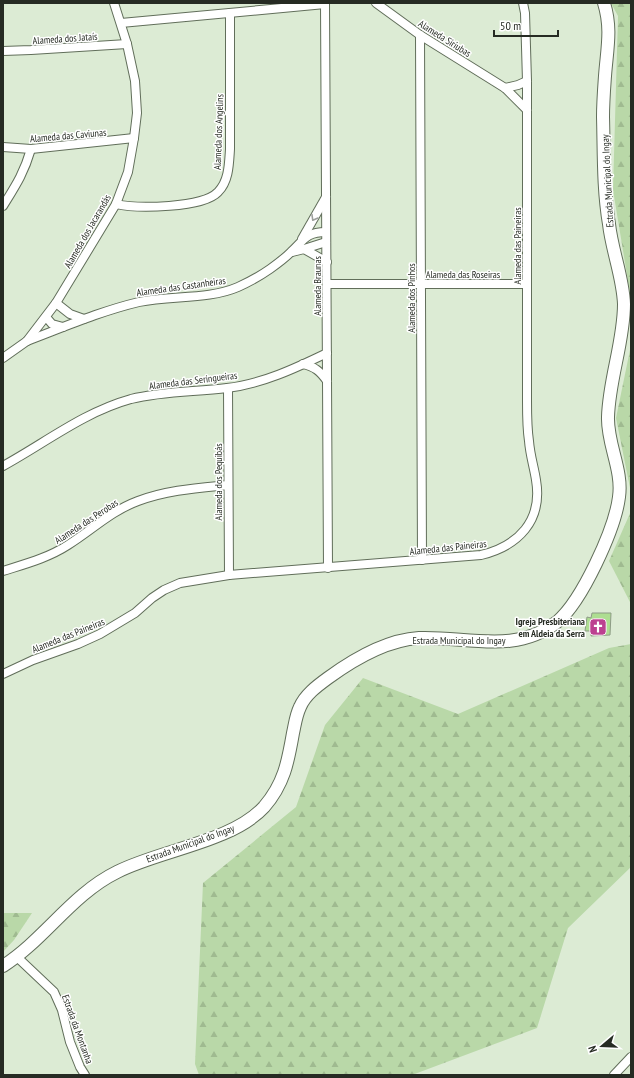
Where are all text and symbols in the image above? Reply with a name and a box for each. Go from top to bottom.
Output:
scale bar [494,12,558,38]
street label: Alameda Siriubas [416,17,474,60]
text: 50 m [500,18,521,33]
street label: Alameda dos Jataís [32,30,99,47]
street label: Alameda dos Angelins [211,93,226,170]
street label: Alameda das Caviunas [29,126,107,145]
street label: Estrada Municipal do Ingay [599,134,616,228]
street label: Alameda dos Jacarandás [61,191,114,270]
street label: Alameda das Paineiras [511,207,524,285]
one-way arrow [311,214,319,221]
street label: Alameda Braunas [311,256,324,316]
street label: Alameda dos Pinhos [405,263,418,333]
street label: Alameda das Roseiras [426,268,501,281]
street label: Alameda das Castanheiras [136,274,227,299]
street label: Alameda das Seringueiras [148,369,239,392]
street label: Alameda dos Pequibás [212,443,225,521]
street label: Alameda das Perobas [52,496,121,547]
street label: Alameda das Paineiras [409,537,488,558]
street label: Alameda das Paineiras [30,615,107,656]
place label: Igreja Presbiteriana em Aldeia da Serra [516,615,585,640]
church icon: Igreja Presbiteriana em Aldeia da Serra [588,617,608,637]
street label: Estrada Municipal do Ingay [413,634,506,647]
street label: Estrada Municipal do Ingay [144,821,236,865]
street label: Estrada da Montanha [59,993,96,1066]
north arrow [582,1026,622,1066]
text: N [585,1044,600,1054]

